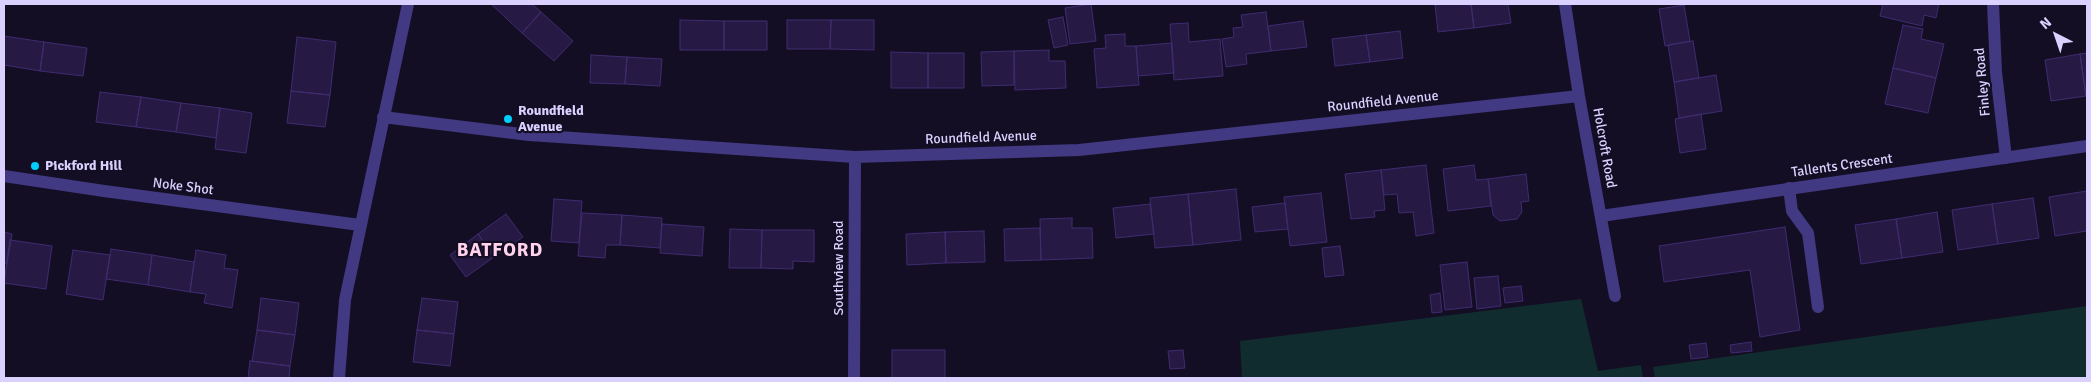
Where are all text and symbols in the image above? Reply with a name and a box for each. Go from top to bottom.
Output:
north arrow [2031,10,2081,60]
text: N [2037,14,2055,33]
street label: Finley Road [1972,47,1994,117]
street label: Roundfield Avenue [1327,88,1439,116]
place label: Roundfield Avenue [518,103,584,136]
street label: Holcroft Road [1589,106,1619,190]
marker: Roundfield Avenue [502,113,514,125]
street label: Roundfield Avenue [925,128,1037,148]
street label: Tallents Crescent [1790,151,1894,181]
place label: Pickford Hill [45,158,122,174]
marker: Pickford Hill [29,160,41,172]
street label: Noke Shot [152,175,214,199]
street label: Southview Road [831,220,847,316]
district label: BATFORD [456,240,544,262]

